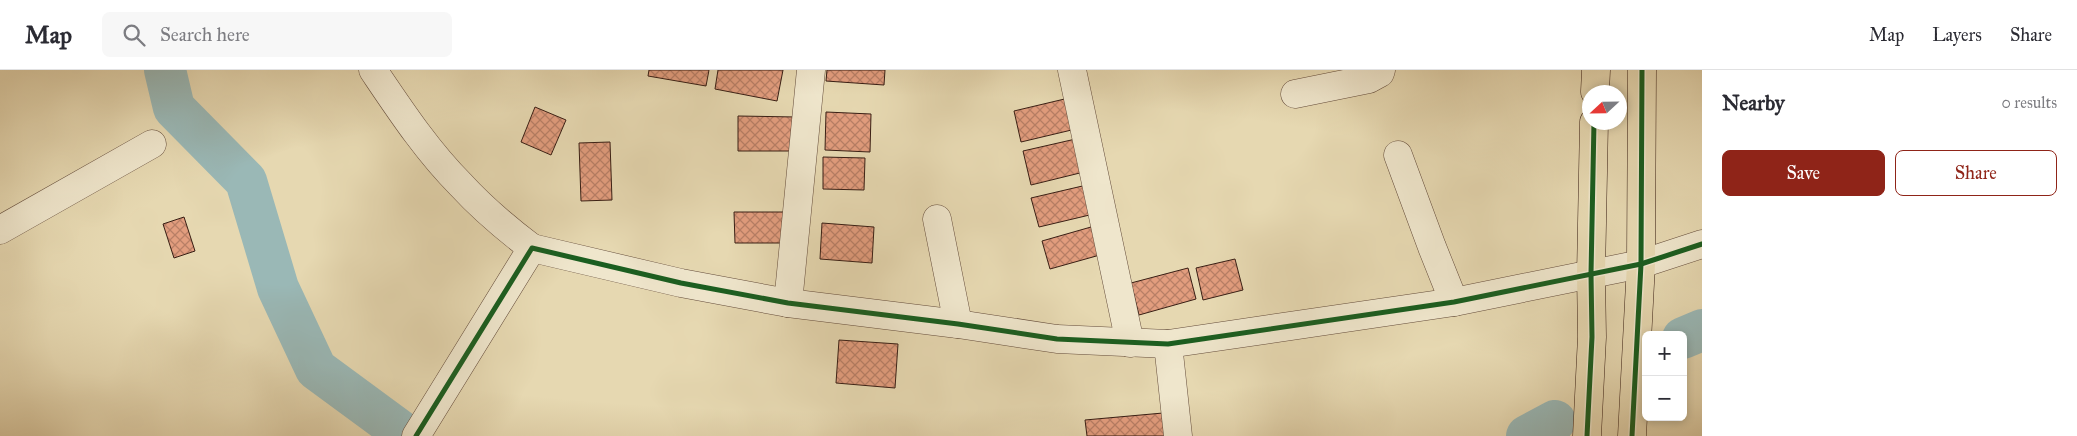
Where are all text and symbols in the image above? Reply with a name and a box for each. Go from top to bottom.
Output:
search box [102,12,452,57]
text: Map [25,20,72,50]
icon: search [120,21,148,49]
text: Search here [160,23,250,46]
text: Map [1869,24,1904,46]
text: Layers [1932,24,1982,46]
text: Share [2010,24,2052,46]
north arrow [1582,85,1627,130]
text: Nearby [1722,90,1785,116]
text: 0 results [2002,93,2057,112]
button: Save [1722,150,1885,196]
button: Share [1895,150,2057,196]
map controls [1642,331,1687,421]
button: + [1642,331,1687,376]
button: − [1642,376,1687,421]

